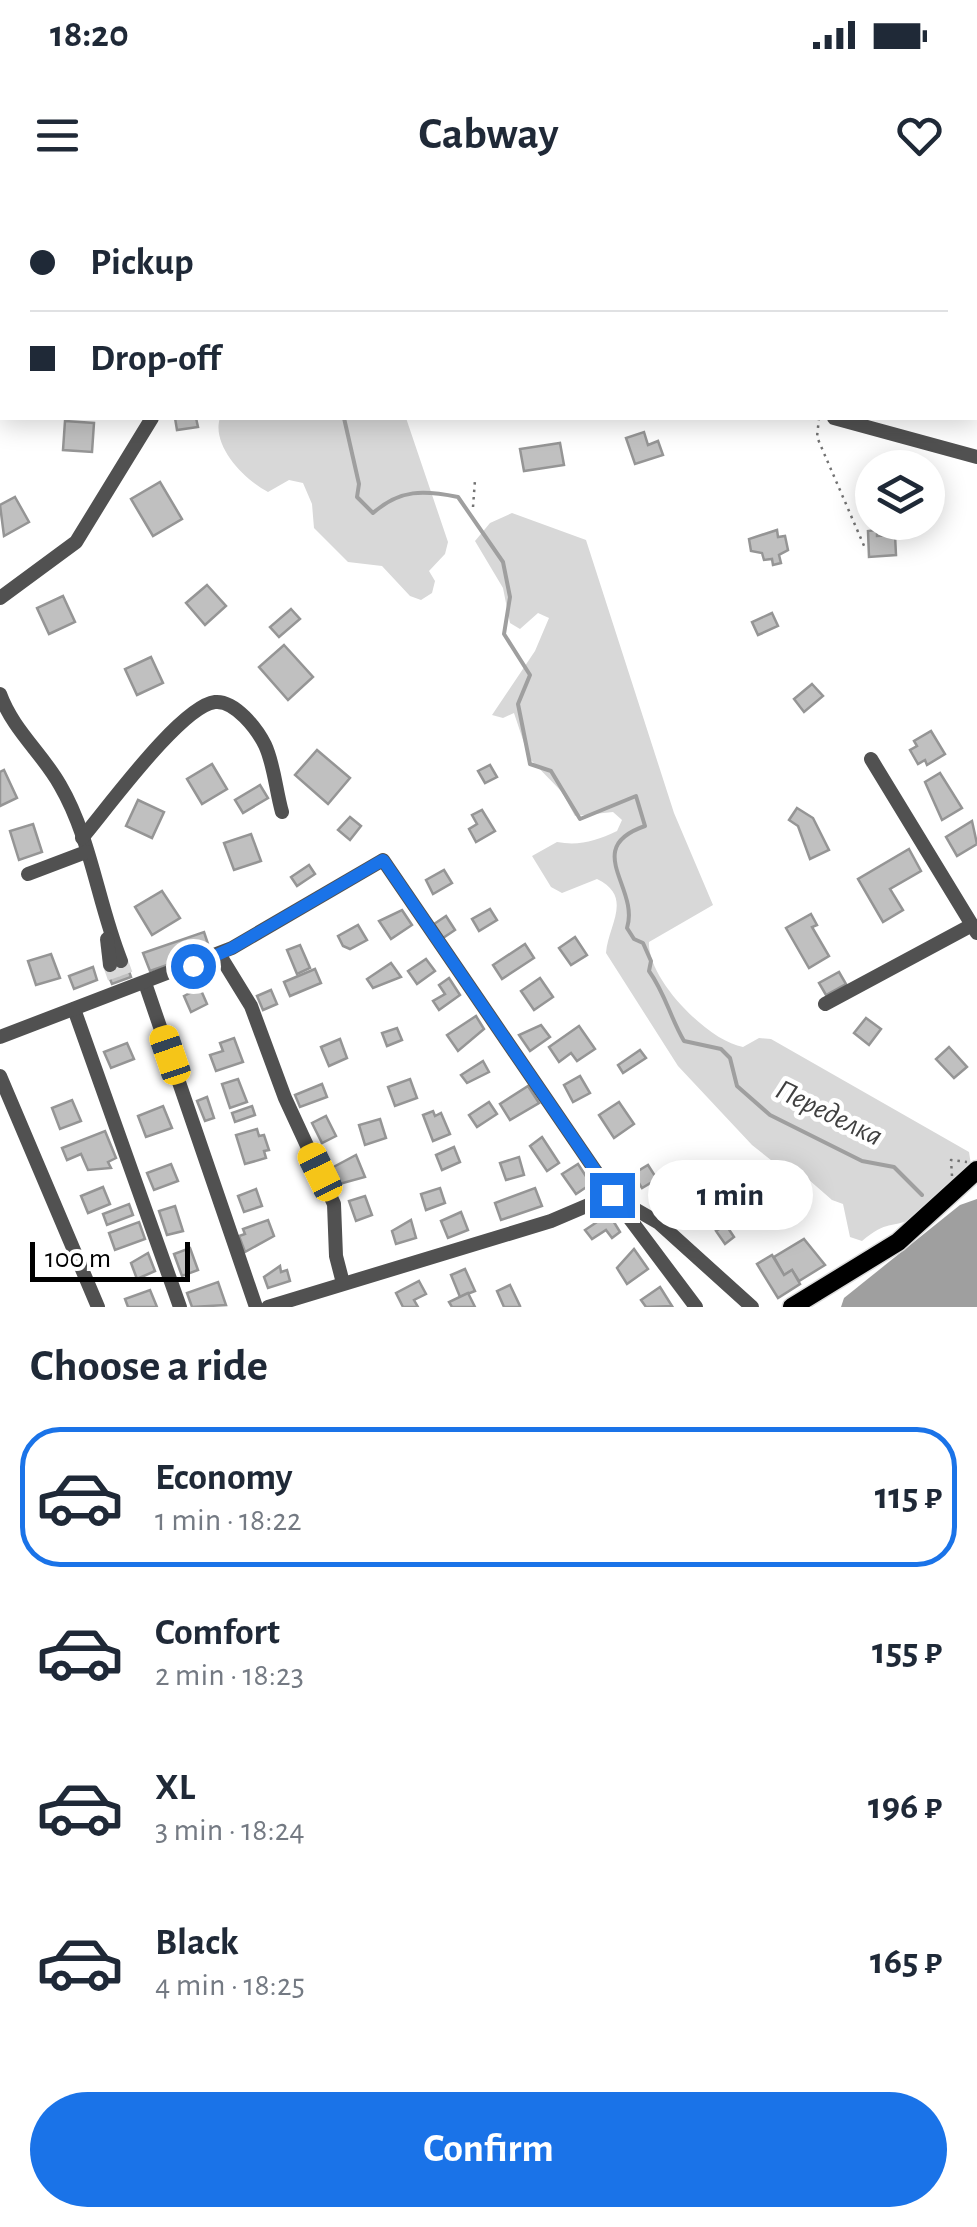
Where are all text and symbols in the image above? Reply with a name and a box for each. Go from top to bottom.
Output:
text: 18:20 [50,16,129,54]
icon: menu [30,108,85,163]
icon: heart [892,108,947,163]
text: Cabway [418,112,559,157]
text: Pickup [90,244,194,282]
text: Drop-off [90,340,221,378]
map controls [855,450,945,540]
button: layers [855,450,945,540]
route start [171,944,216,989]
car [146,1022,194,1088]
water label: Переделка [771,1074,887,1152]
car [293,1138,347,1206]
callout: 1 min [647,1160,812,1230]
route end [590,1173,635,1218]
text: 1 min [697,1179,764,1211]
scale bar [30,1237,190,1282]
text: 100 m [45,1245,111,1273]
text: Choose a ride [30,1344,268,1389]
icon: car [35,1452,125,1542]
text: Economy [155,1459,293,1497]
text: 115 ₽ [875,1478,942,1516]
text: 1 min · 18:22 [155,1504,302,1536]
icon: car [35,1607,125,1697]
text: Comfort [155,1614,280,1652]
text: 155 ₽ [872,1633,942,1671]
text: 2 min · 18:23 [155,1659,304,1691]
icon: car [35,1762,125,1852]
text: XL [155,1769,195,1807]
text: 196 ₽ [868,1788,942,1826]
text: 3 min · 18:24 [155,1814,305,1846]
icon: car [35,1917,125,2007]
text: Black [155,1924,239,1962]
text: 165 ₽ [870,1943,942,1981]
text: 4 min · 18:25 [155,1969,305,2001]
button: Confirm [30,2092,947,2207]

